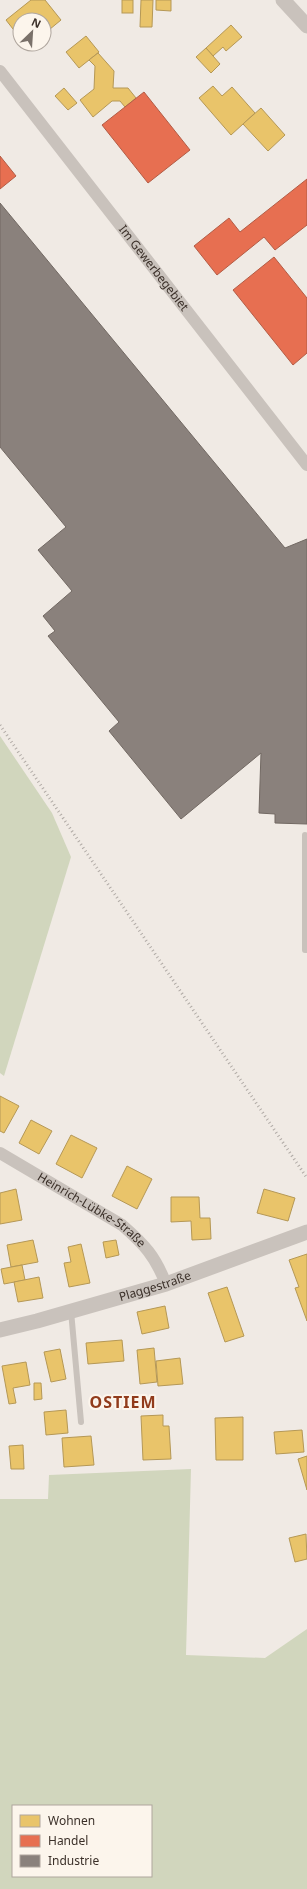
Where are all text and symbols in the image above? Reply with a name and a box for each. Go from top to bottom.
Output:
north arrow [12,12,52,52]
text: N [29,14,44,31]
street label: Im Gewerbegebiet [115,221,193,315]
street label: Heinrich-Lübke-Straße [35,1168,150,1251]
street label: Plaggestraße [117,1266,193,1305]
district label: OSTIEM [90,1391,156,1413]
legend [12,1805,152,1877]
text: Wohnen [48,1812,95,1829]
text: Handel [48,1832,88,1849]
text: Industrie [48,1852,99,1869]

